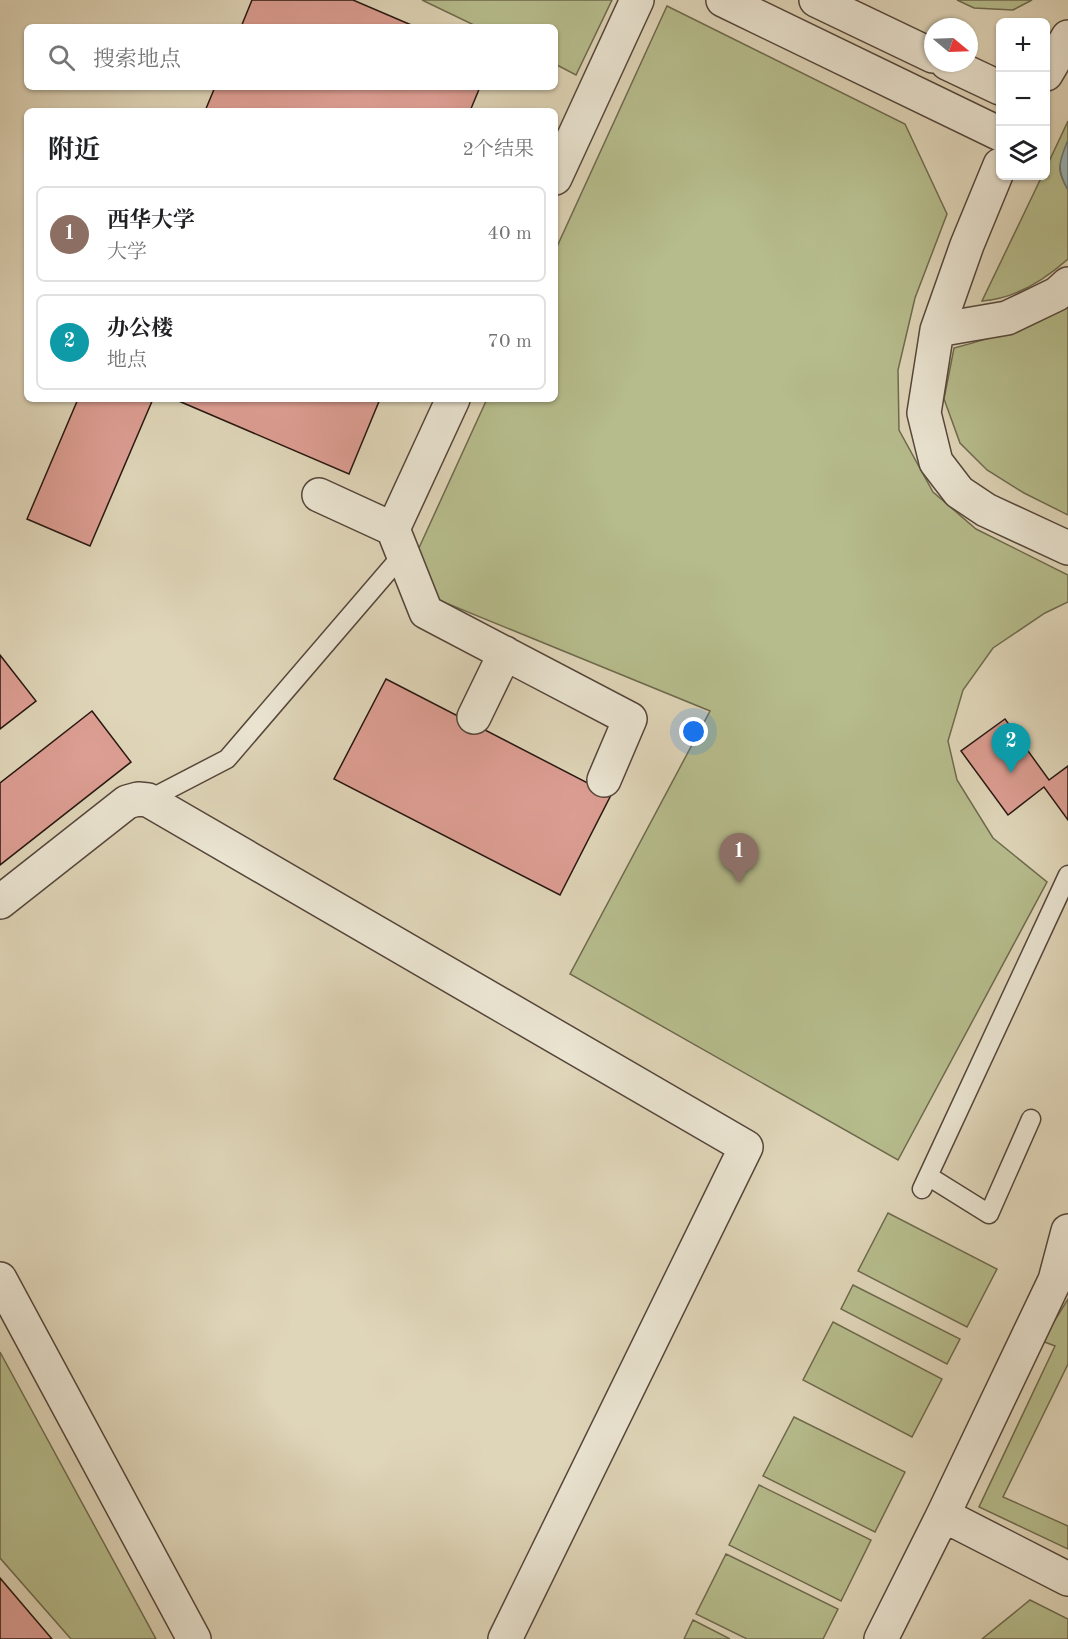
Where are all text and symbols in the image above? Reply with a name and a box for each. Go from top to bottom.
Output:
north arrow [924,18,978,72]
map controls [996,18,1050,180]
button: + [996,18,1050,72]
search box [24,24,558,90]
icon: search [45,41,78,74]
text: 搜索地点 [93,49,181,71]
button: − [996,72,1050,126]
button: layers [996,126,1050,180]
text: 附近 [48,138,100,164]
text: 2个结果 [462,140,534,160]
text: 西华大学 [107,210,195,232]
text: 1 [64,224,75,244]
text: 40 m [487,224,532,244]
text: 大学 [107,243,147,263]
text: 办公楼 [107,318,173,340]
text: 2 [64,332,75,352]
text: 70 m [487,332,532,352]
text: 地点 [107,351,147,371]
your location [679,717,708,746]
pin: 2 [992,724,1030,773]
pin: 1 [720,834,758,883]

